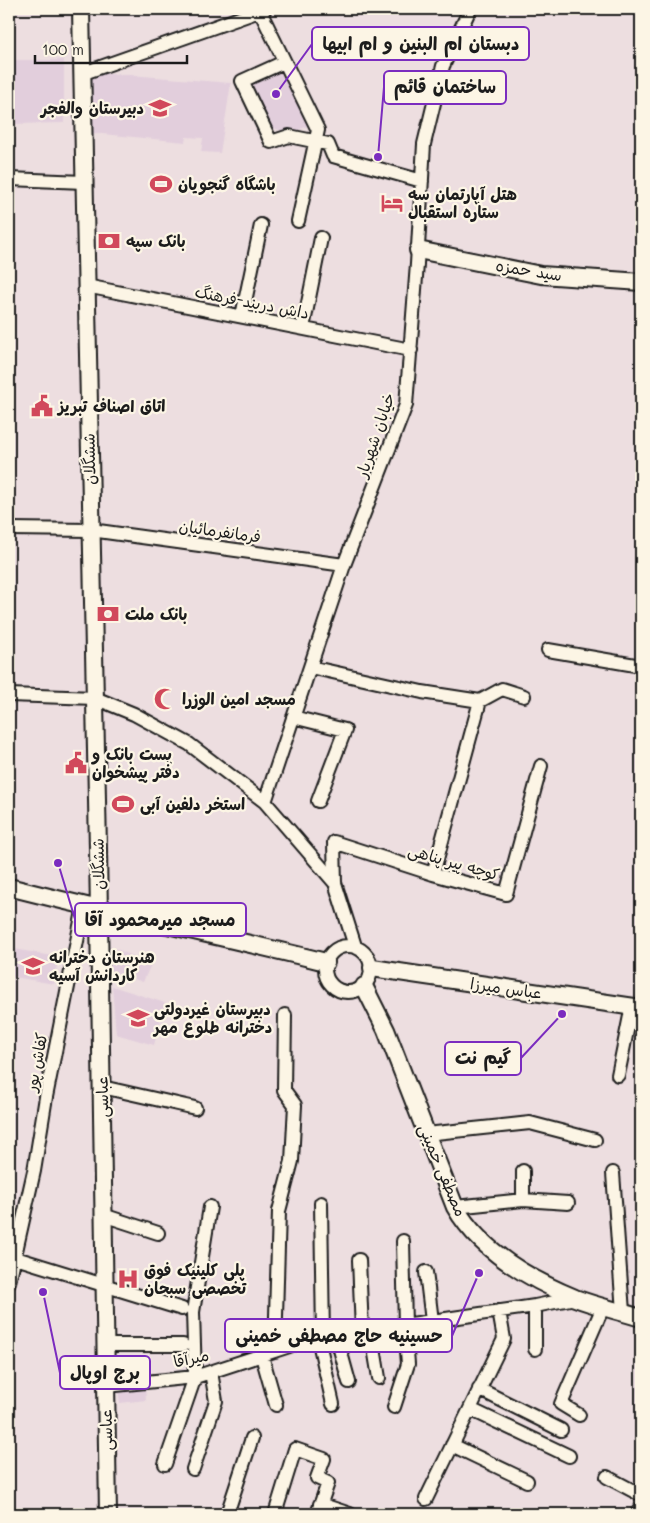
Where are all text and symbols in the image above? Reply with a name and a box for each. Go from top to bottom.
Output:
callout: دبستان ام البنین و ام ابیها [312,27,529,60]
text: دبستان ام البنین و ام ابیها [323,31,519,58]
scale bar [35,32,188,64]
text: 100 m [42,39,84,59]
callout: ساختمان قائم [384,71,506,104]
text: ساختمان قائم [394,74,496,101]
school or university icon: دبیرستان والفجر [147,95,173,121]
place label: دبیرستان والفجر [39,97,144,119]
sports icon: باشگاه گنجویان [148,171,174,197]
place label: باشگاه گنجویان [178,173,276,195]
place label: هتل آپارتمان سه ستاره استقبال [408,183,517,222]
hotel icon: هتل آپارتمان سه ستاره استقبال [379,190,405,216]
bank icon: بانک سپه [96,228,122,254]
place label: بانک سپه [126,230,186,252]
street label: سید حمزه [494,254,564,285]
street label: داش دربند-فرهنگ [193,280,311,323]
street label: خیابان شهریار [350,390,399,482]
public building icon: اتاق اصناف تبریز [29,393,55,419]
place label: اتاق اصناف تبریز [56,395,165,416]
street label: ششگلان [78,433,99,485]
street label: فرمانفرمائیان [178,514,262,547]
bank icon: بانک ملت [95,601,121,627]
place label: بانک ملت [125,603,188,624]
mosque icon: مسجد امین الوزرا [152,686,178,712]
place label: مسجد امین الوزرا [182,688,296,711]
place label: پست بانک و دفتر پیشخوان [91,743,180,783]
public building icon: پست بانک و دفتر پیشخوان [63,750,89,776]
sports icon: استخر دلفین آبی [110,791,136,817]
place label: استخر دلفین آبی [140,793,245,815]
street label: ششگلان [87,838,108,890]
street label: کوچه پیر پناهی [406,838,502,886]
callout: مسجد میرمحمود آقا [75,903,246,936]
text: مسجد میرمحمود آقا [85,907,235,931]
place label: هنرستان دخترانه کاردانش آسیه [49,946,155,985]
school or university icon: هنرستان دخترانه کاردانش آسیه [20,953,46,979]
street label: عباس میرزا [469,972,543,1003]
place label: دبیرستان غیردولتی دخترانه طلوع مهر [152,998,272,1039]
school or university icon: دبیرستان غیردولتی دخترانه طلوع مهر [125,1005,151,1031]
street label: کفاش پور [19,1031,52,1095]
callout: گیم نت [445,1042,521,1075]
text: گیم نت [455,1045,511,1072]
street label: عباسى [91,1076,113,1118]
street label: مصطفی خمینی [414,1120,472,1220]
place label: پلی کلینیک فوق تخصصی سبحان [144,1259,247,1299]
hospital icon: پلی کلینیک فوق تخصصی سبحان [115,1266,141,1292]
callout: حسینیه حاج مصطفی خمینی [225,1319,452,1352]
text: حسینیه حاج مصطفی خمینی [236,1323,443,1348]
street label: میرآقا [171,1344,211,1371]
callout: برج اوپال [60,1356,150,1389]
text: برج اوپال [70,1360,140,1385]
street label: عباسی [95,1409,117,1451]

